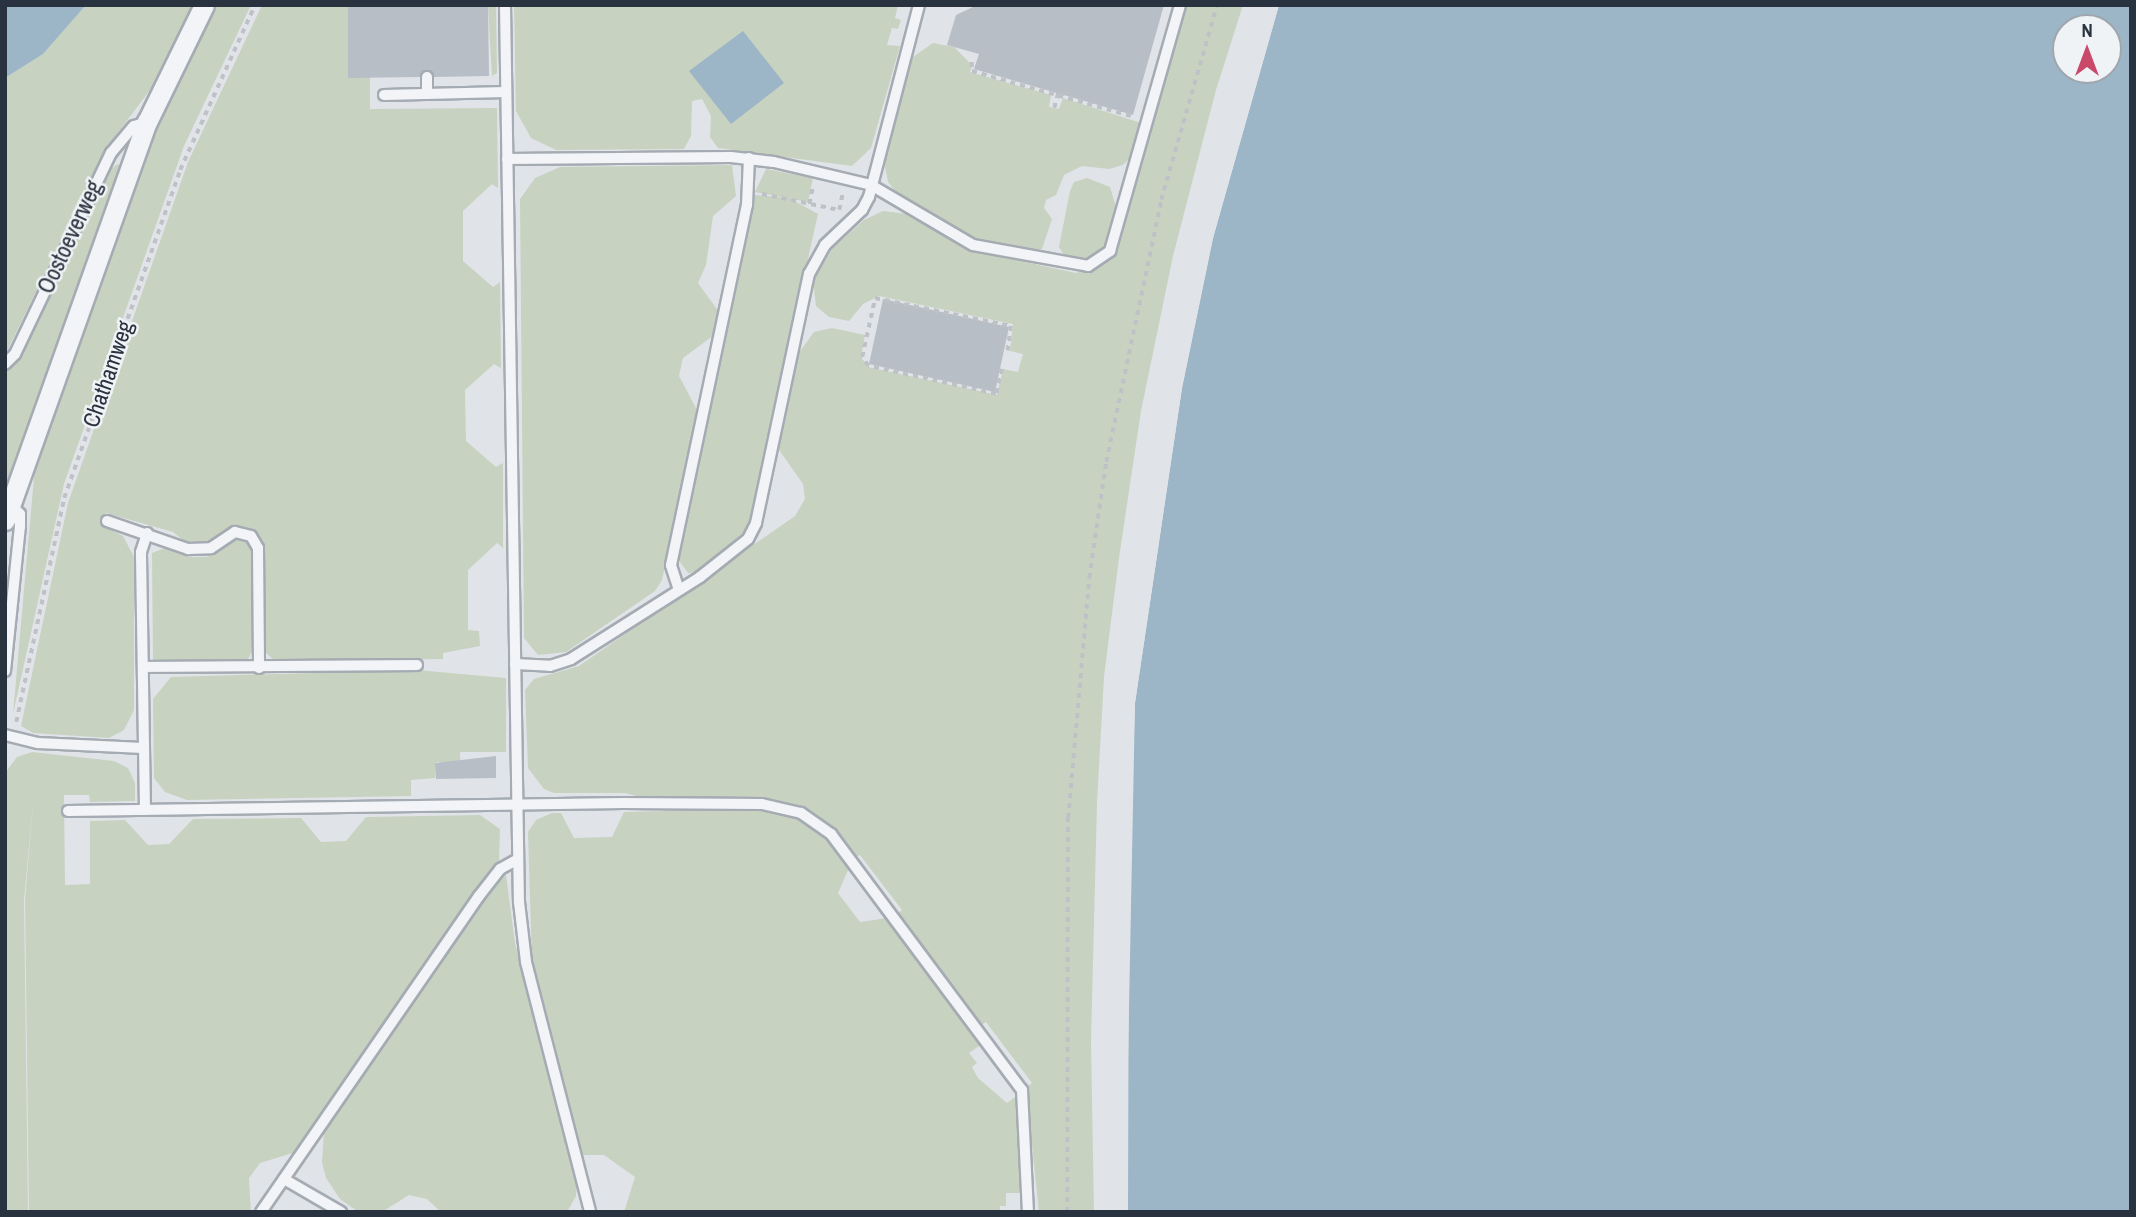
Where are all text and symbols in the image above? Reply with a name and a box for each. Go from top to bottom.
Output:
north arrow [2052,14,2122,84]
text: N [2081,17,2093,43]
street label: Oostoeverweg [32,176,108,298]
street label: Chathamweg [77,317,139,431]

